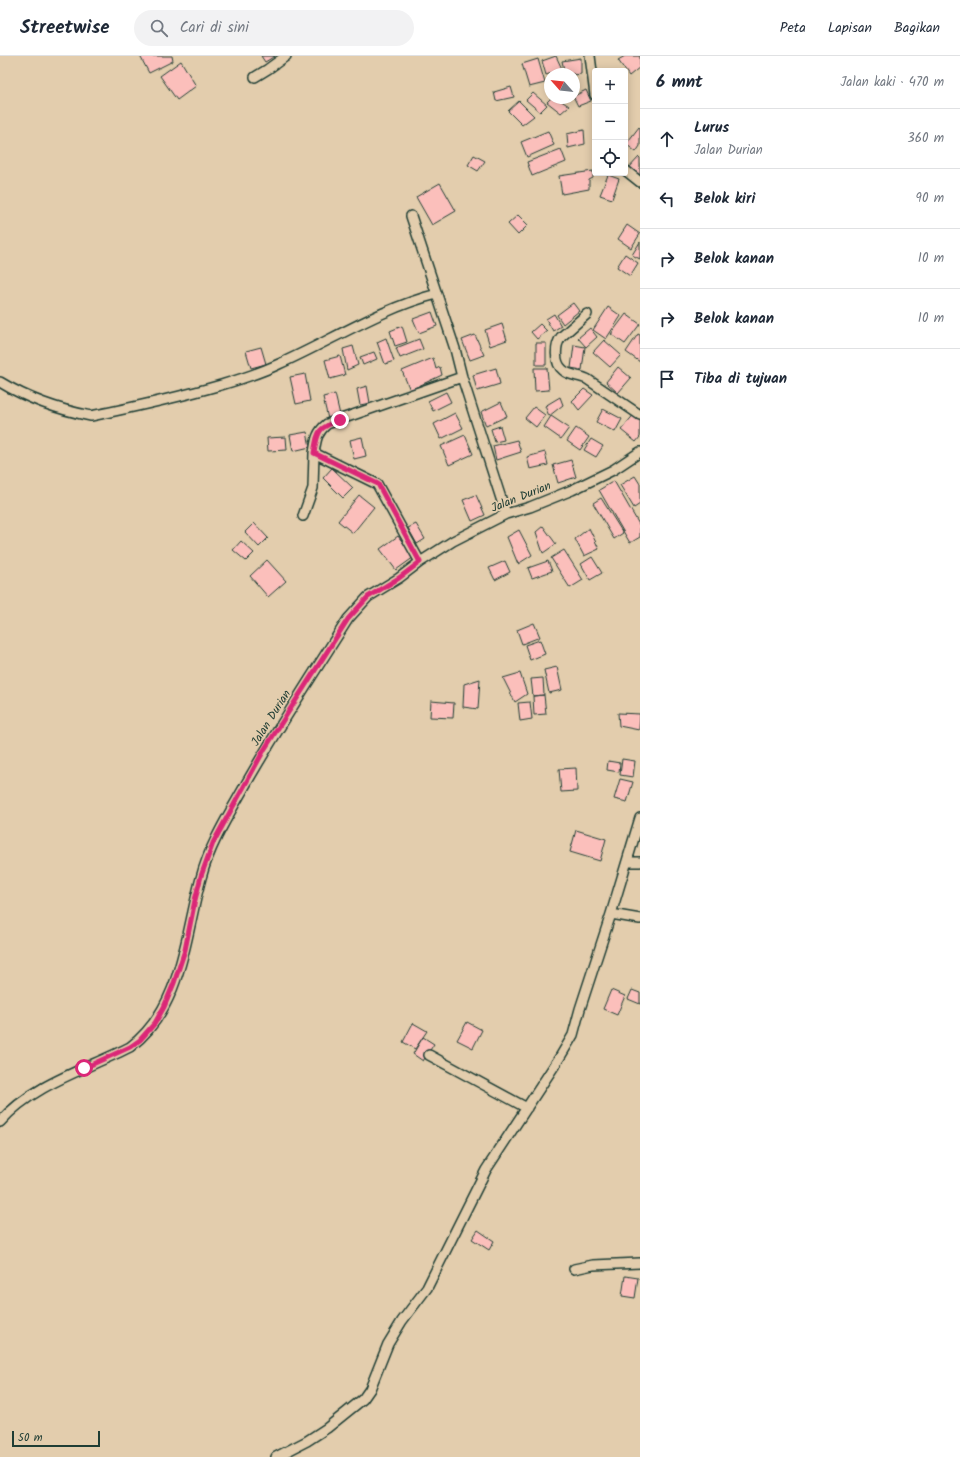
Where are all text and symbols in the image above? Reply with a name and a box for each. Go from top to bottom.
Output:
search box [134,10,414,46]
text: Streetwise [20,13,110,43]
text: Cari di sini [180,16,249,40]
icon: search [148,17,170,39]
text: Peta [780,17,806,39]
text: Lapisan [828,17,872,39]
text: Bagikan [894,17,940,39]
north arrow [544,68,580,104]
map controls [592,68,628,176]
button: + [592,68,628,104]
text: 6 mnt [656,69,703,96]
text: Jalan kaki · 470 m [840,72,944,93]
button: − [592,104,628,140]
text: Lurus [694,116,729,140]
icon: ahead [656,128,678,150]
text: 360 m [907,128,944,149]
button: locate [592,140,628,176]
text: Jalan Durian [694,140,763,161]
text: Belok kiri [694,187,755,211]
icon: left [656,188,678,210]
text: 90 m [916,188,944,209]
text: Belok kanan [694,247,774,271]
icon: right [656,248,678,270]
text: 10 m [918,248,944,269]
text: Belok kanan [694,307,774,331]
icon: right [656,308,678,330]
text: 10 m [918,308,944,329]
text: Tiba di tujuan [694,367,787,391]
icon: arrive [656,368,678,390]
route end [331,411,349,429]
street label: Jalan Durian [488,476,554,518]
street label: Jalan Durian [246,686,296,750]
route start [75,1059,93,1077]
scale bar [12,1429,100,1448]
text: 50 m [18,1429,43,1447]

